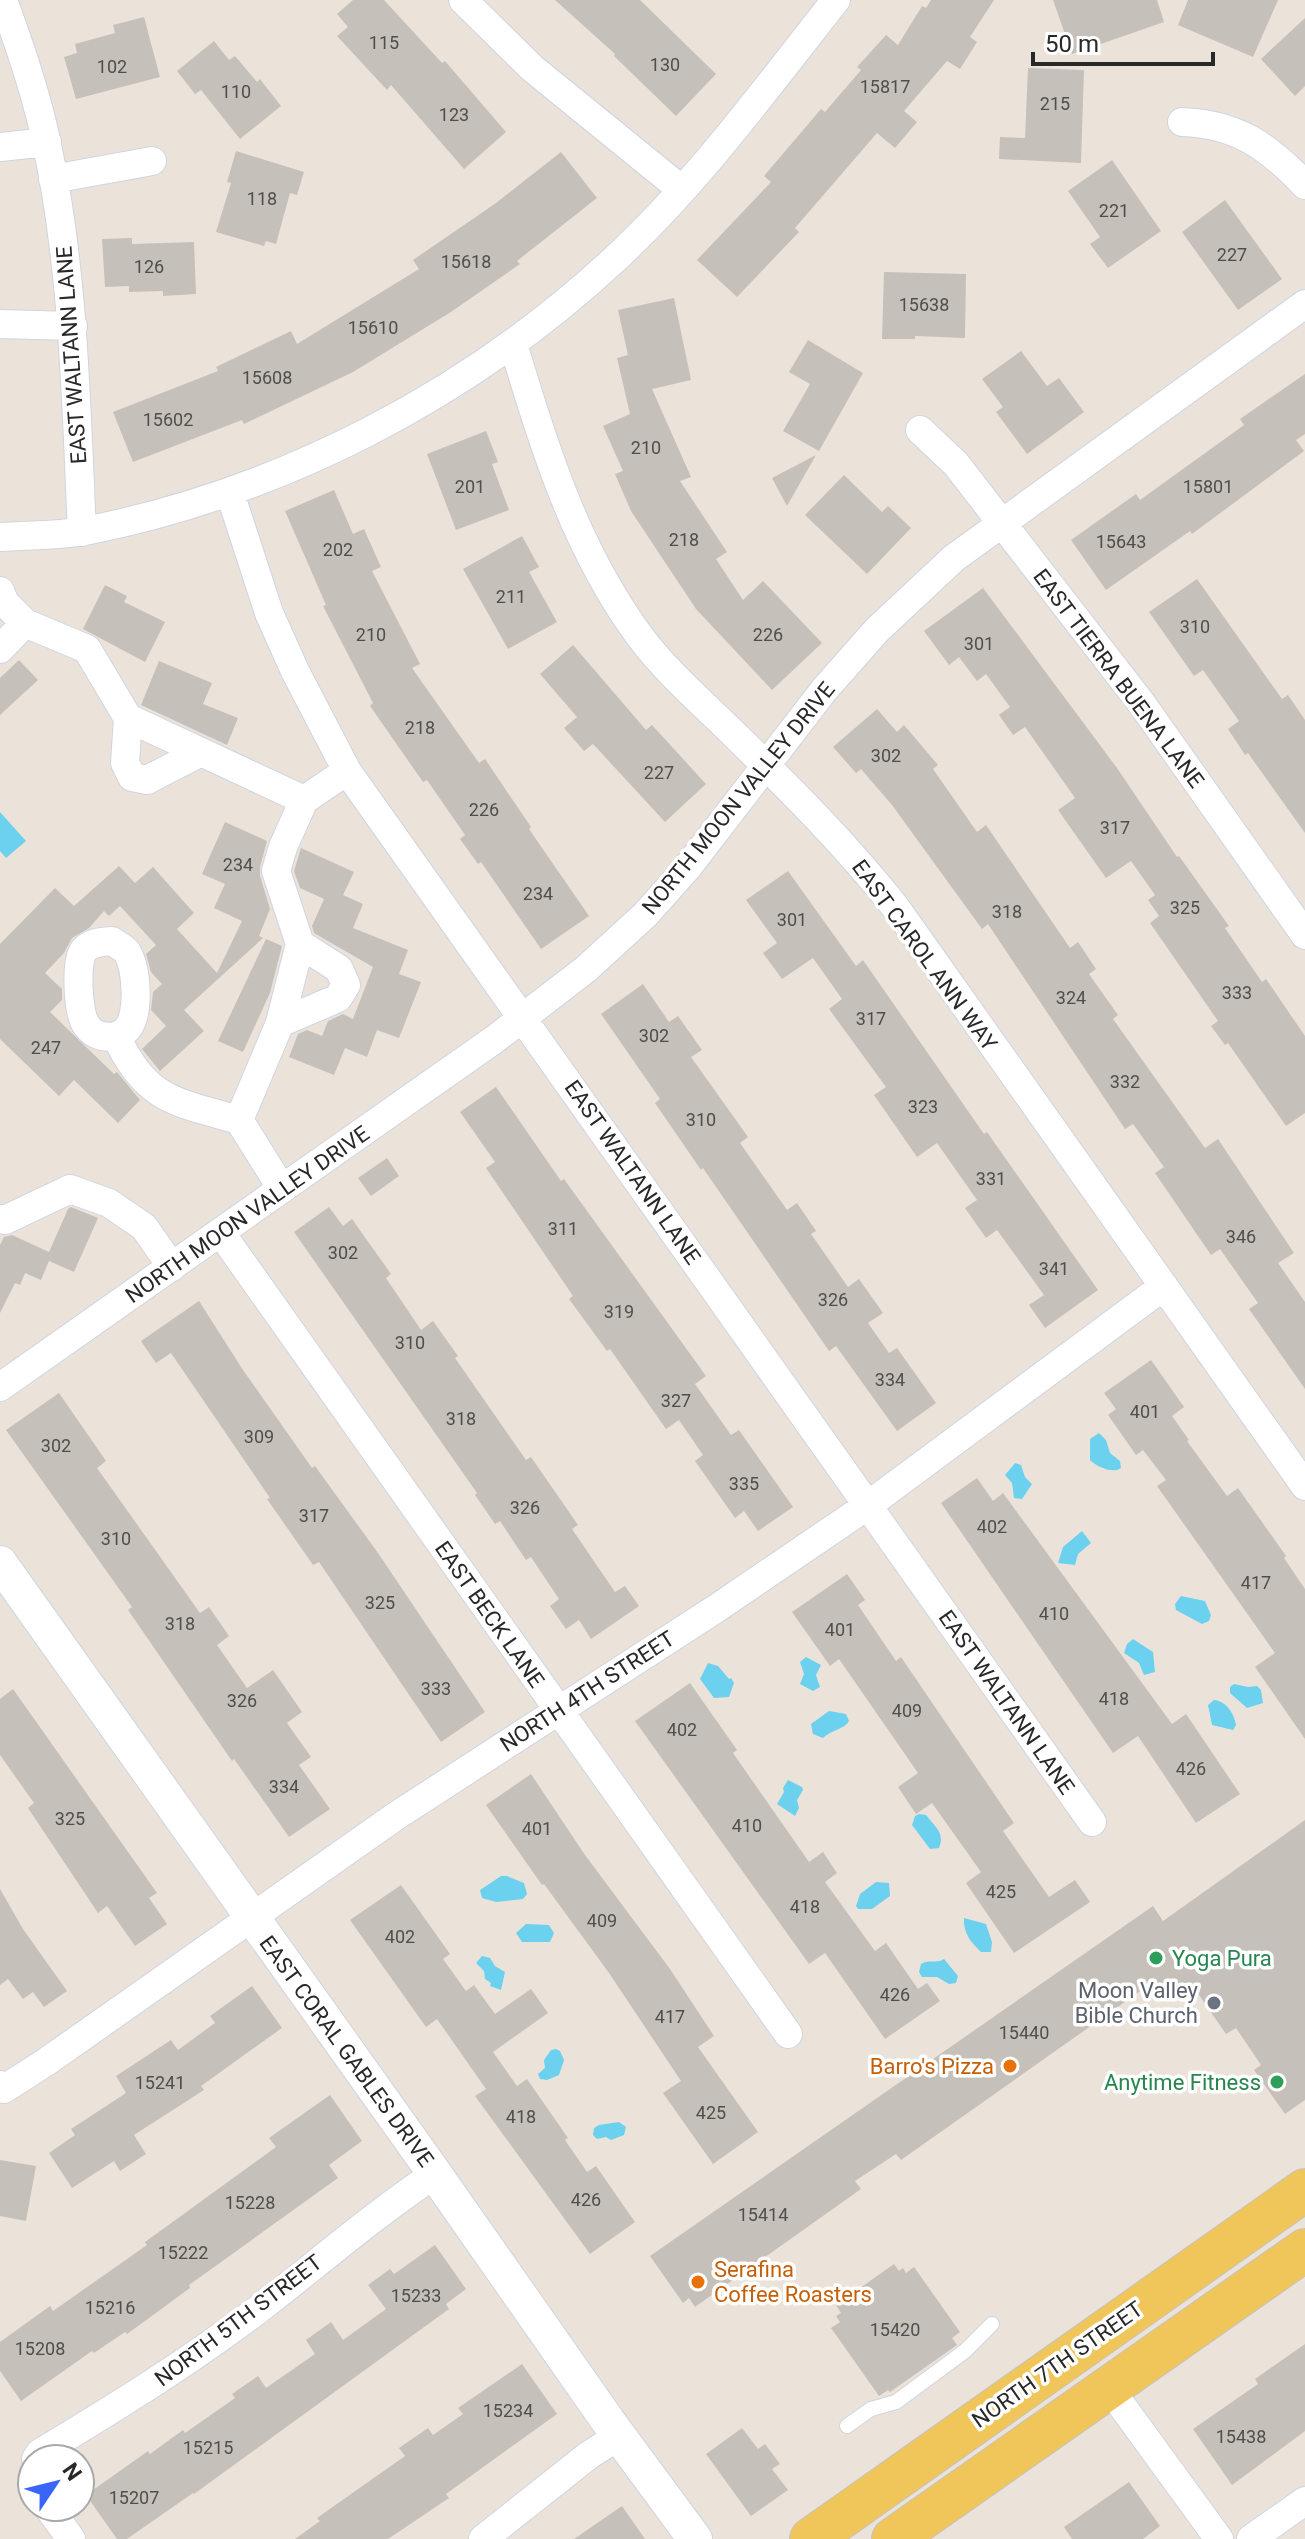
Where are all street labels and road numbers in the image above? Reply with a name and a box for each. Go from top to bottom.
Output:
street label: EAST WALTANN LANE [51,245,92,465]
street label: EAST TIERRA BUENA LANE [1028,564,1209,792]
street label: NORTH MOON VALLEY DRIVE [637,677,840,919]
street label: EAST CAROL ANN WAY [847,855,1003,1056]
street label: EAST WALTANN LANE [560,1076,705,1269]
street label: NORTH MOON VALLEY DRIVE [121,1121,374,1308]
street label: EAST BECK LANE [430,1536,549,1692]
street label: EAST WALTANN LANE [934,1606,1079,1799]
street label: NORTH 4TH STREET [496,1626,679,1757]
street label: EAST CORAL GABLES DRIVE [254,1931,439,2172]
street label: NORTH 5TH STREET [150,2249,327,2391]
street label: NORTH 7TH STREET [967,2296,1147,2433]

